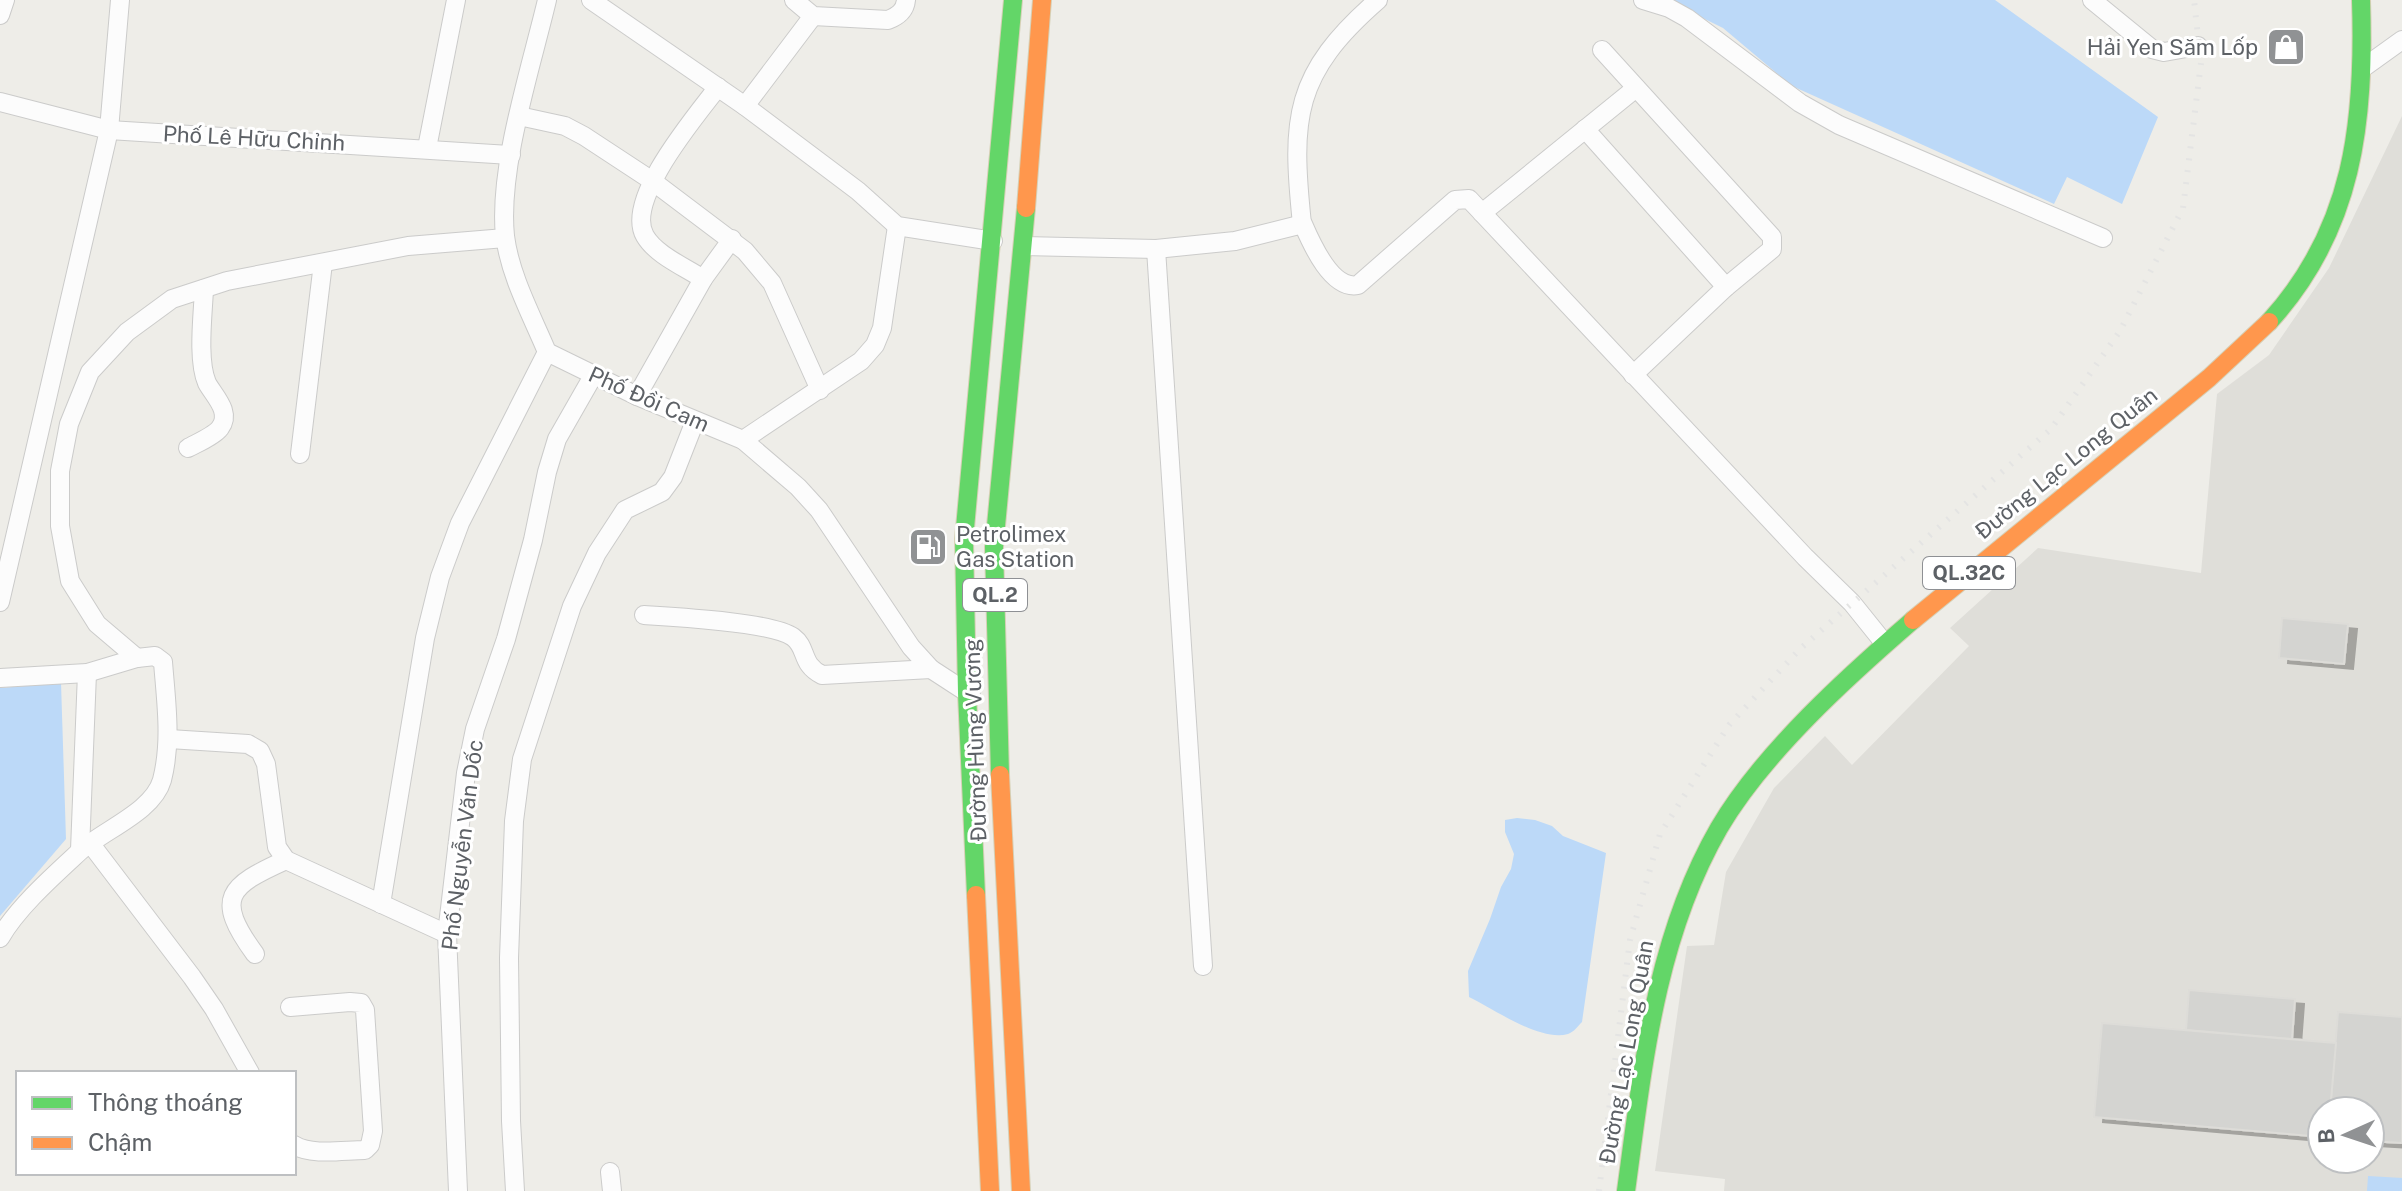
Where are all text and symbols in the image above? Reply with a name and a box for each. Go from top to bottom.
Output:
shop icon: Hải Yen Săm Lốp [2265,26,2307,68]
place label: Hải Yen Săm Lốp [2087,34,2258,60]
street label: Phố Lê Hữu Chỉnh [162,120,346,156]
street label: Phố Đồi Cam [585,361,713,437]
street label: Đường Lạc Long Quân [1970,382,2162,544]
place label: Petrolimex Gas Station [956,521,1074,572]
fuel station icon: Petrolimex Gas Station [907,526,949,568]
road number: QL.32C [1923,557,2015,589]
road number: QL.2 [963,579,1027,611]
street label: Đường Hùng Vương [958,638,992,842]
street label: Phố Nguyễn Văn Dốc [436,738,488,952]
street label: Đường Lạc Long Quân [1594,938,1658,1166]
legend [16,1071,296,1175]
text: Thông thoáng [88,1088,243,1116]
north arrow [2306,1095,2386,1175]
text: Chậm [88,1128,152,1156]
text: B [2313,1128,2339,1144]

